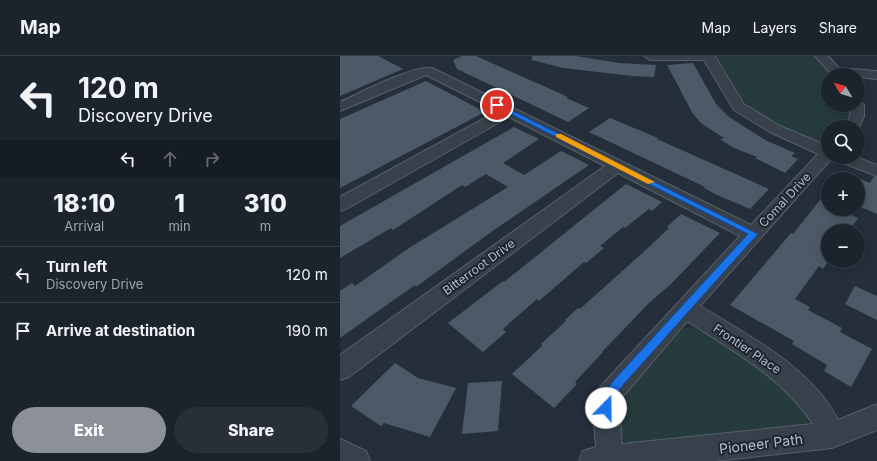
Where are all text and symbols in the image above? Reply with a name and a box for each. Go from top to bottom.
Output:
text: Map [20,16,61,39]
text: Map [702,19,731,36]
text: Layers [753,19,797,36]
text: Share [819,19,857,36]
north arrow [821,68,865,112]
map controls [821,68,865,268]
text: 120 m [78,71,159,105]
icon: left [12,72,64,124]
pin [480,88,514,122]
icon: arrive [486,94,508,116]
text: Discovery Drive [78,105,213,126]
button: search [821,120,865,164]
icon: left [117,148,139,170]
icon: ahead [159,148,181,170]
icon: right [201,148,223,170]
street label: Comal Drive [756,169,814,230]
button: + [821,172,865,216]
text: 18:10 [53,189,115,218]
text: 1 [174,189,185,218]
text: 310 [244,189,287,218]
text: Arrival [64,218,104,234]
text: min [168,218,191,234]
text: m [260,218,271,234]
button: − [821,224,865,268]
street label: Bitterroot Drive [440,235,518,298]
text: Turn left [46,257,107,276]
icon: left [12,264,34,286]
text: 120 m [286,265,328,284]
text: Discovery Drive [46,276,143,292]
icon: arrive [12,320,34,342]
street label: Frontier Place [711,320,784,377]
text: Arrive at destination [46,321,195,340]
text: 190 m [286,321,328,340]
position arrow [585,387,627,429]
button: Exit [12,407,166,453]
button: Share [174,407,328,453]
street label: Pioneer Path [718,430,804,457]

